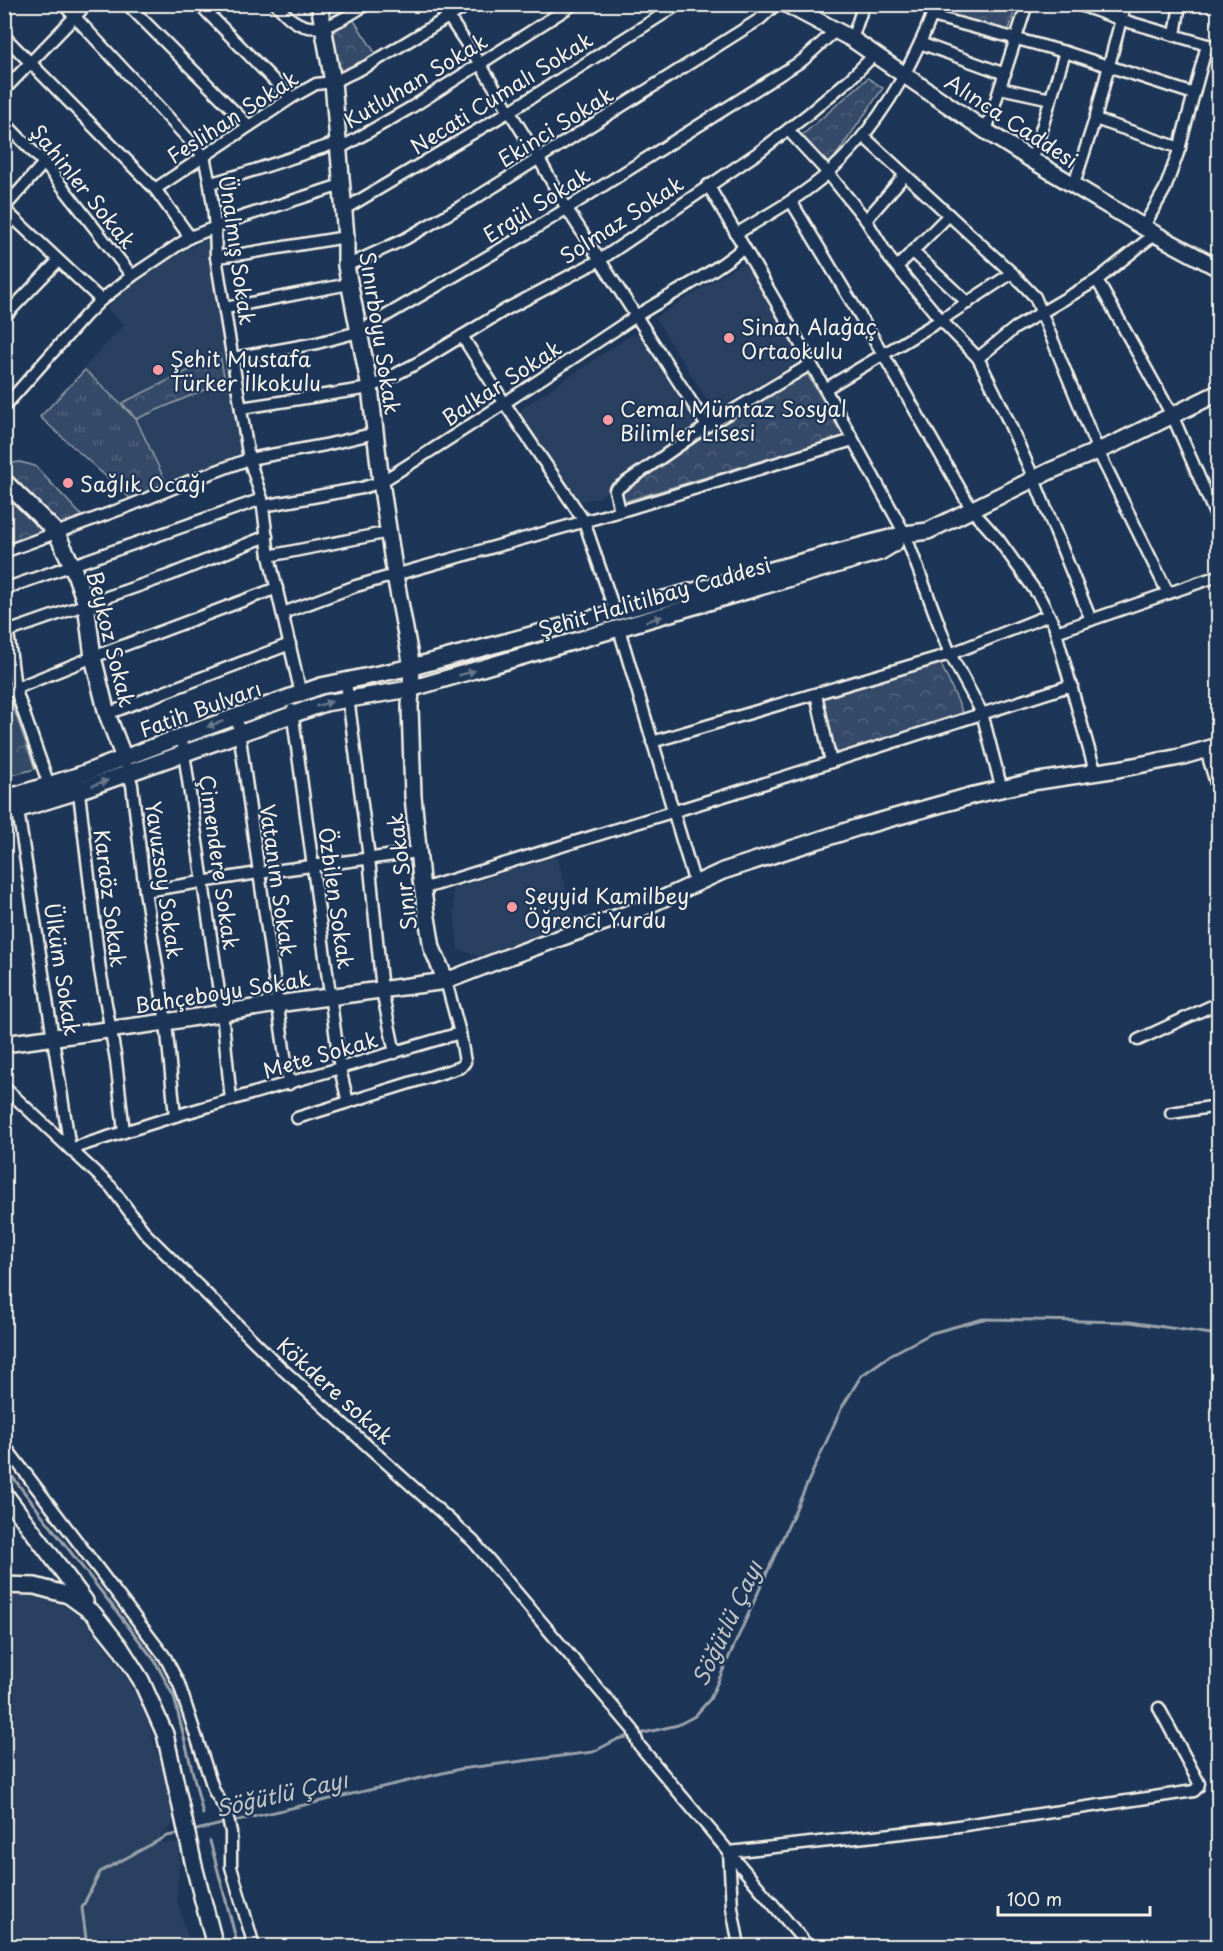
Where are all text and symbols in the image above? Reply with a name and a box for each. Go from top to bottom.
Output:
street label: Necati Cumalı Sokak [404,23,598,161]
street label: Kutluhan Sokak [337,24,493,136]
street label: Feslihan Sokak [160,61,304,171]
street label: Alınca Caddesi [939,65,1085,175]
street label: Ekinci Sokak [491,78,619,174]
street label: Şahinler Sokak [24,117,144,255]
street label: Ergül Sokak [476,158,596,250]
street label: Solmaz Sokak [553,167,689,271]
street label: Ünalmış Sokak [212,173,264,327]
street label: Sınırboyu Sokak [352,249,410,417]
place label: Sinan Alağaç Ortaokulu [741,310,877,366]
street label: Balkar Sokak [435,331,567,433]
marker: Sinan Alağaç Ortaokulu [722,331,736,345]
place label: Şehit Mustafa Türker İlkokulu [170,342,321,398]
marker: Şehit Mustafa Türker İlkokulu [151,363,165,377]
place label: Cemal Mümtaz Sosyal Bilimler Lisesi [620,392,847,448]
marker: Cemal Mümtaz Sosyal Bilimler Lisesi [601,413,615,427]
place label: Sağlık Ocağı [80,467,206,499]
marker: Sağlık Ocağı [61,476,75,490]
street label: Şehit Halitilbay Caddesi [534,547,774,645]
street label: Beykoz Sokak [80,568,144,711]
one-way arrow [645,613,663,623]
one-way arrow [458,668,476,677]
street label: Fatih Bulvarı [135,671,265,745]
one-way arrow [315,699,333,708]
one-way arrow [206,720,224,730]
street label: Çimendere Sokak [192,772,248,952]
one-way arrow [91,778,109,788]
street label: Yavuzsoy Sokak [138,799,192,961]
street label: Vatanım Sokak [252,802,306,958]
street label: Sınır Sokak [378,812,424,932]
street label: Özbilen Sokak [311,825,363,971]
street label: Karaöz Sokak [87,827,135,969]
place label: Seyyid Kamilbey Öğrenci Yurdu [524,879,689,935]
street label: Ülküm Sokak [37,900,89,1038]
marker: Seyyid Kamilbey Öğrenci Yurdu [505,900,519,914]
street label: Bahçeboyu Sokak [132,961,312,1021]
street label: Mete Sokak [259,1022,381,1086]
street label: Kökdere sokak [271,1329,401,1451]
water label: Söğütlü Çayı [683,1553,770,1691]
water label: Söğütlü Çayı [212,1761,352,1824]
scale bar [998,1879,1150,1917]
text: 100 m [1007,1885,1062,1912]

